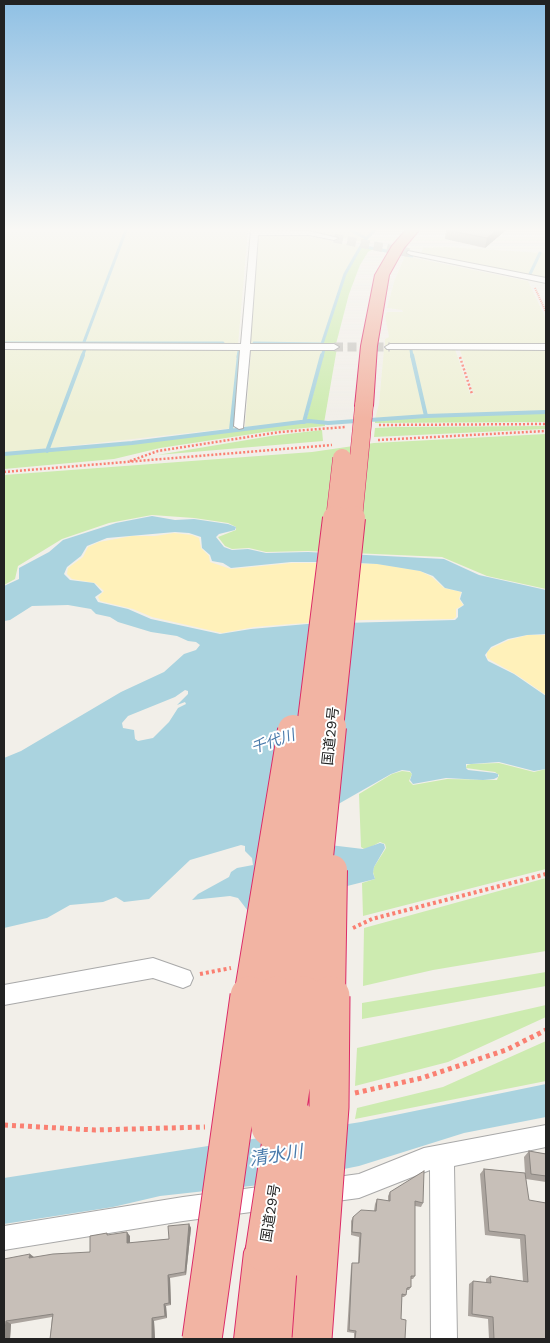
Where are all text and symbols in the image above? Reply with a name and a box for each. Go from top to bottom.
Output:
street label: 国道29号 [320,706,342,766]
water label: 千代川 [249,726,297,758]
water label: 清水川 [248,1141,304,1171]
street label: 国道29号 [258,1183,284,1243]

